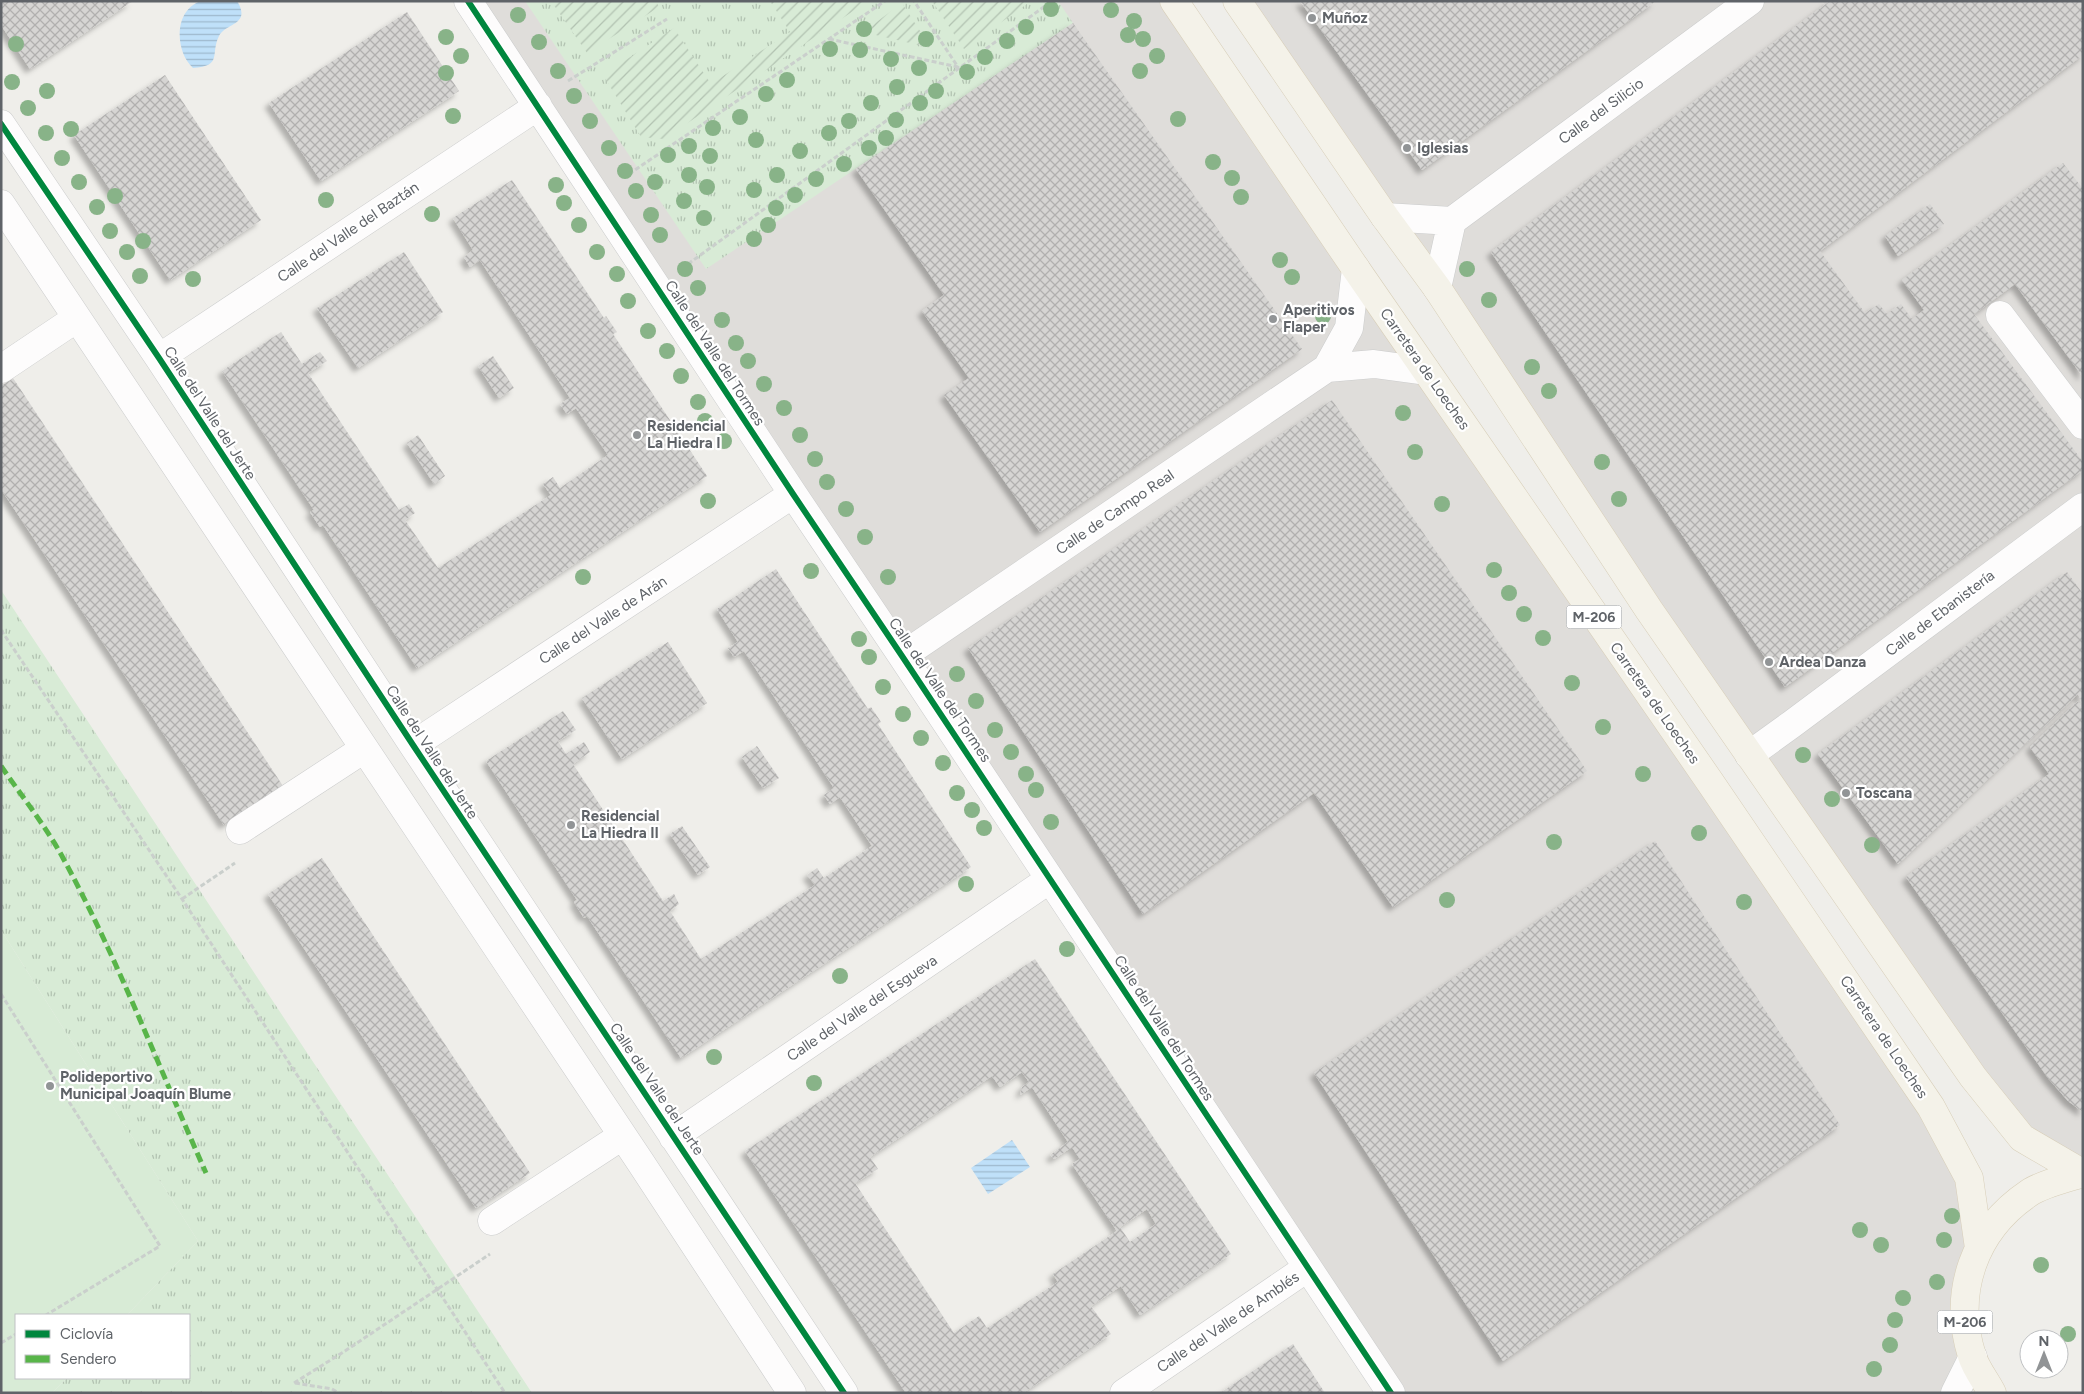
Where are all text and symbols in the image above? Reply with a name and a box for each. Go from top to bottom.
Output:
place label: Muñoz [1322,9,1368,27]
marker: Muñoz [1306,12,1318,24]
street label: Calle del Silicio [1555,74,1647,148]
place label: Iglesias [1417,139,1468,157]
marker: Iglesias [1401,142,1413,154]
street label: Calle del Valle del Baztán [274,178,422,286]
street label: Calle del Valle del Tormes [661,277,769,429]
place label: Aperitivos Flaper [1283,301,1354,336]
street label: Carretera de Loeches [1376,305,1474,433]
marker: Aperitivos Flaper [1267,313,1279,325]
street label: Calle del Valle del Jerte [160,343,260,483]
place label: Residencial La Hiedra I [647,417,725,452]
marker: Residencial La Hiedra I [631,429,643,441]
street label: Calle de Campo Real [1052,466,1178,558]
street label: Calle de Ebanistería [1882,566,1998,660]
street label: Calle del Valle de Arán [536,572,670,668]
road number: M-206 [1566,606,1622,628]
street label: Calle del Valle del Tormes [885,615,995,765]
street label: Carretera de Loeches [1606,639,1704,767]
place label: Ardea Danza [1779,653,1866,671]
marker: Ardea Danza [1763,656,1775,668]
street label: Calle del Valle del Jerte [382,682,482,822]
place label: Toscana [1856,784,1912,802]
marker: Toscana [1840,787,1852,799]
place label: Residencial La Hiedra II [581,807,659,842]
marker: Residencial La Hiedra II [565,819,577,831]
street label: Calle del Valle del Esgueva [784,951,940,1065]
street label: Calle del Valle del Tormes [1110,952,1218,1104]
street label: Carretera de Loeches [1836,972,1932,1102]
street label: Calle del Valle del Jerte [606,1019,708,1159]
place label: Polideportivo Municipal Joaquín Blume [60,1068,232,1103]
marker: Polideportivo Municipal Joaquín Blume [44,1080,56,1092]
street label: Calle del Valle de Amblés [1153,1268,1303,1376]
road number: M-206 [1938,1310,1992,1334]
legend [15,1314,190,1379]
text: Ciclovía [60,1325,113,1343]
north arrow [2019,1329,2069,1379]
text: N [2039,1333,2049,1350]
text: Sendero [60,1350,117,1368]

